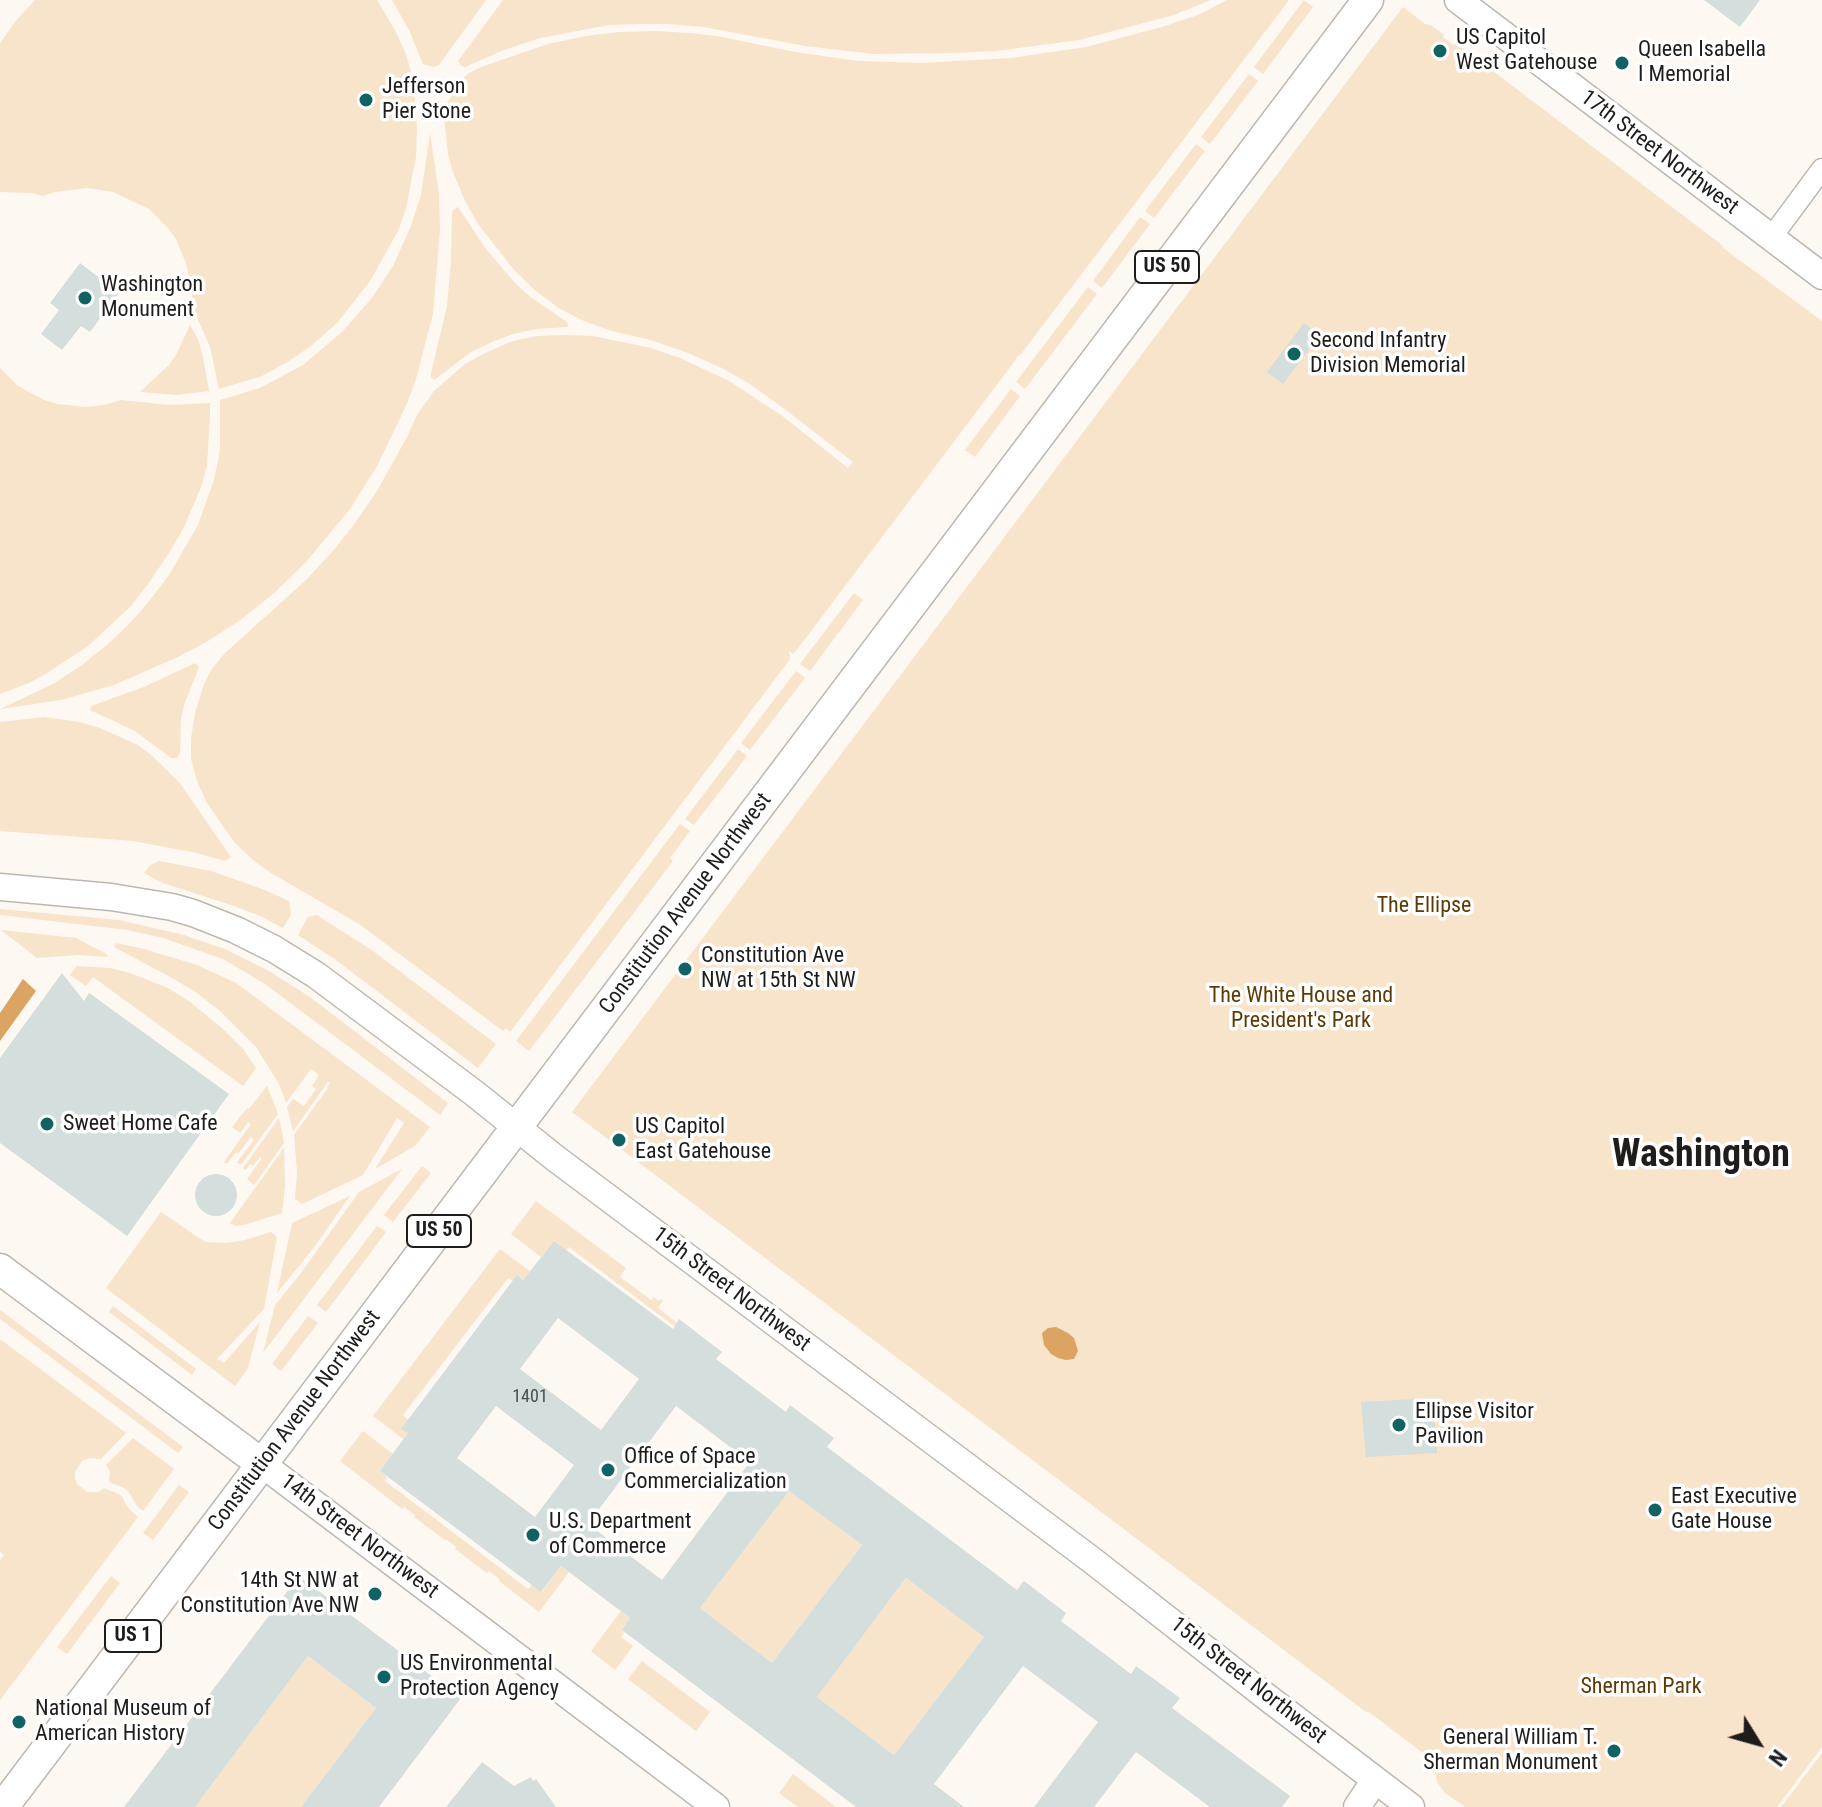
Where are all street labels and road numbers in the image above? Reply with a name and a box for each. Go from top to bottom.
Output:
street label: 17th Street Northwest [1575,85,1743,221]
road number: US 50 [1135,251,1199,283]
street label: Constitution Avenue Northwest [594,788,778,1020]
road number: US 50 [407,1215,471,1247]
street label: 15th Street Northwest [647,1222,815,1358]
street label: Constitution Avenue Northwest [203,1305,387,1537]
street label: 14th Street Northwest [275,1469,443,1605]
street label: 15th Street Northwest [1165,1612,1331,1750]
road number: US 1 [105,1620,161,1652]

